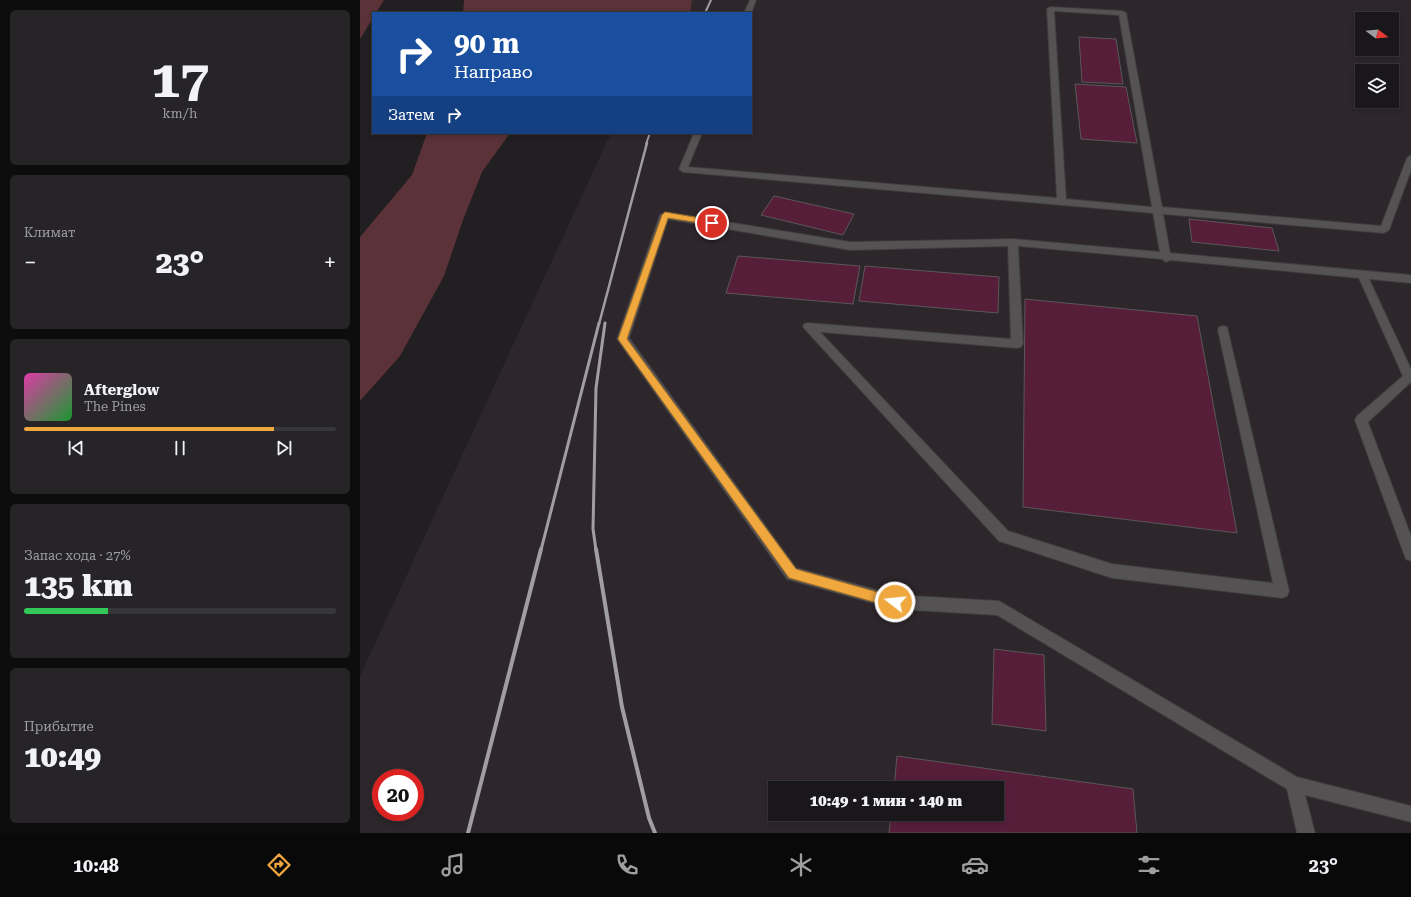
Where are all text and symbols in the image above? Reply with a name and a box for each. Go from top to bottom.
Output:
north arrow [1355,12,1399,56]
map controls [1355,12,1399,108]
text: 90 m [454,27,519,60]
icon: right [388,28,440,80]
text: 17 [151,49,209,110]
text: Направо [454,61,533,82]
button: layers [1355,64,1399,108]
icon: right [443,104,465,126]
text: km/h [163,106,197,121]
text: Затем [388,106,435,124]
pin [695,206,729,240]
icon: arrive [701,212,723,234]
text: Климат [24,225,75,240]
text: 23° [156,245,204,280]
text: − [24,250,36,275]
text: + [324,250,336,275]
text: Afterglow [84,381,159,399]
text: The Pines [84,399,146,414]
icon: previous [65,437,87,459]
icon: pause [169,437,191,459]
icon: next [273,437,295,459]
text: Запас хода · 27% [24,548,131,563]
text: 135 km [24,568,133,603]
position arrow [874,581,916,623]
text: Прибытие [24,719,94,734]
text: 10:49 [24,739,101,774]
speed limit sign: 20 [372,769,424,821]
text: 10:49 · 1 мин · 140 m [810,792,962,810]
icon: directions [265,851,293,879]
icon: music [439,851,467,879]
icon: phone [613,851,641,879]
icon: climate [787,851,815,879]
icon: car [961,851,989,879]
icon: filters [1135,851,1163,879]
text: 10:48 [73,855,119,876]
text: 23° [1309,855,1338,876]

